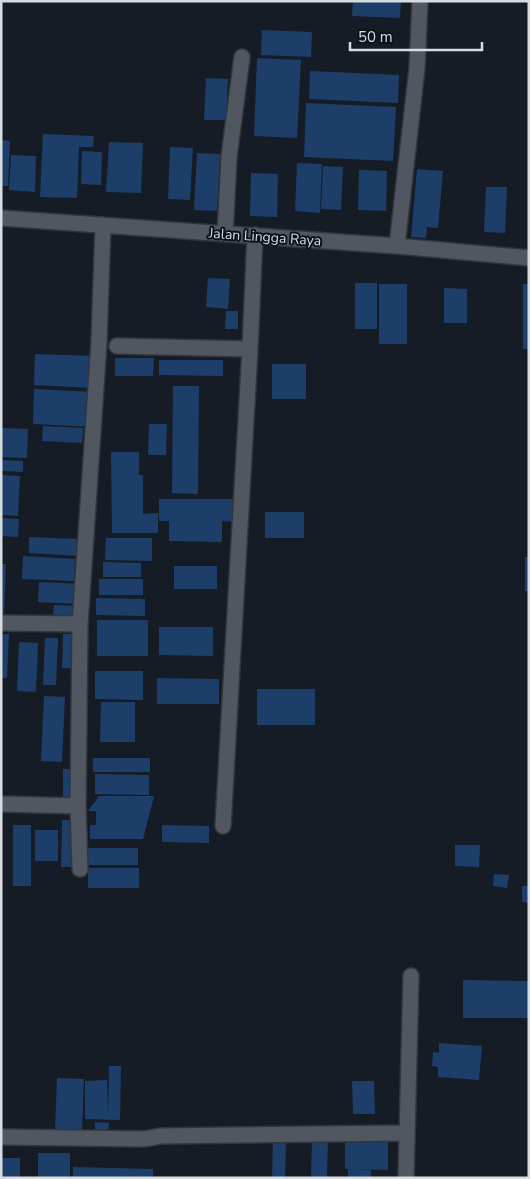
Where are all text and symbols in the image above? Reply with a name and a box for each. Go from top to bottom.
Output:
scale bar [350,20,482,52]
text: 50 m [358,27,393,47]
street label: Jalan Lingga Raya [207,224,322,250]

